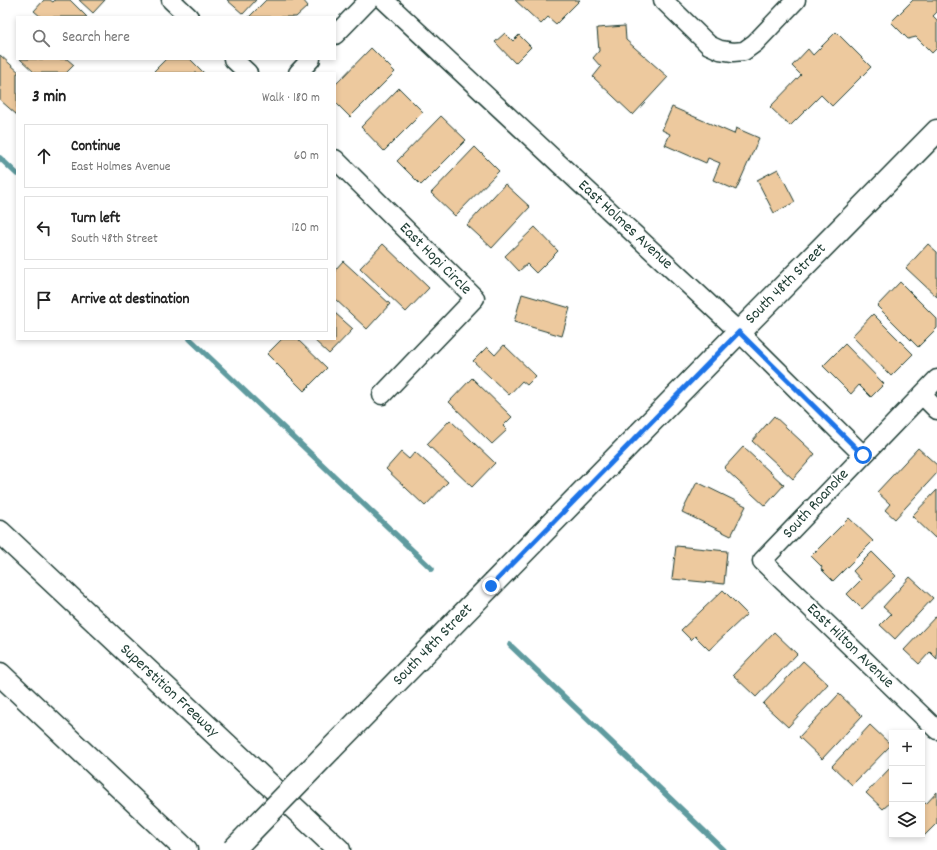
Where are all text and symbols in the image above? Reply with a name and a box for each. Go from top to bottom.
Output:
search box [16,16,336,60]
icon: search [30,27,52,49]
text: Search here [62,27,130,49]
text: 3 min [32,86,66,110]
text: Walk · 180 m [262,89,320,108]
text: Continue [71,136,120,158]
icon: ahead [33,145,55,167]
text: 60 m [294,147,319,166]
text: East Holmes Avenue [71,158,170,177]
street label: East Holmes Avenue [572,175,678,275]
text: Turn left [71,208,120,230]
icon: left [33,217,55,239]
street label: East Hopi Circle [393,217,477,301]
text: 120 m [291,219,319,238]
text: South 48th Street [71,230,158,249]
street label: South 48th Street [740,238,832,330]
icon: arrive [33,289,55,311]
text: Arrive at destination [71,289,189,311]
route start [854,446,872,464]
street label: South Roanoke [777,464,855,544]
route end [482,577,500,595]
street label: East Hilton Avenue [801,598,899,694]
street label: South 48th Street [388,599,478,691]
street label: Superstition Freeway [114,639,224,744]
map controls [889,730,925,838]
button: + [889,730,925,766]
button: − [889,766,925,802]
button: layers [889,802,925,838]

